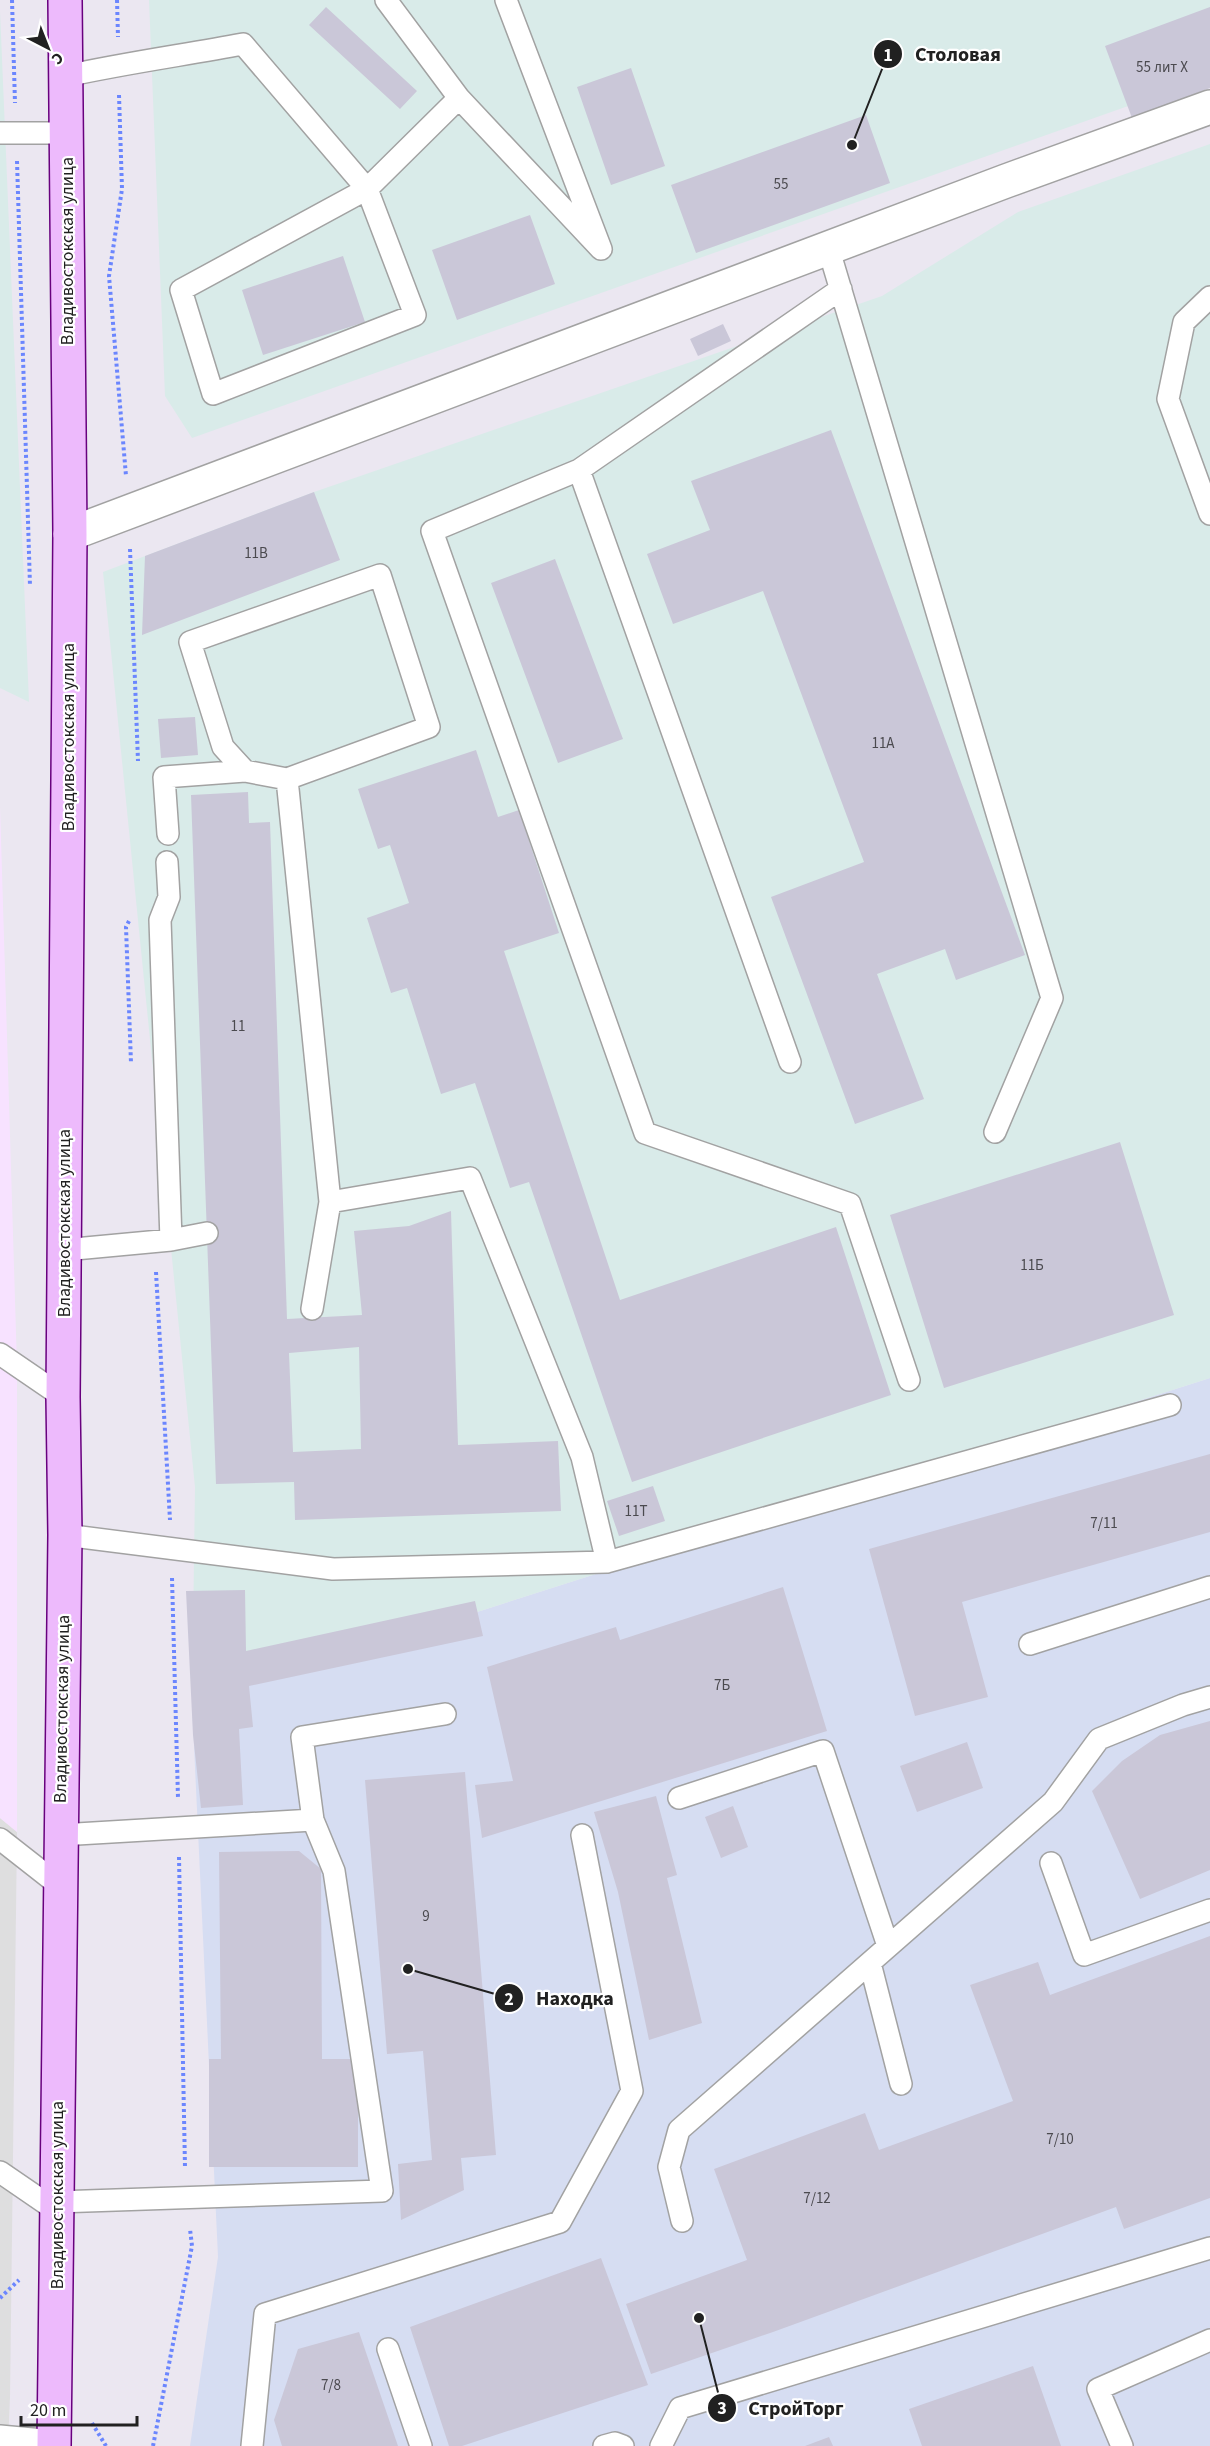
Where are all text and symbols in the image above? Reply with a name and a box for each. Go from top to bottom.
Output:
north arrow [18,18,78,78]
callout: Столовая [873,35,1013,73]
text: Столовая [915,41,1001,69]
text: 1 [883,43,893,68]
text: С [47,47,68,70]
house number: 55 лит Х [1136,57,1188,78]
street label: Владивостокская улица [55,157,80,345]
house number: 55 [774,174,788,195]
house number: 11В [244,543,268,564]
street label: Владивостокская улица [56,643,81,831]
house number: 11А [871,733,895,754]
house number: 11 [231,1016,245,1037]
street label: Владивостокская улица [52,1129,77,1317]
house number: 11Б [1020,1255,1044,1276]
house number: 11Т [625,1501,647,1522]
house number: 7/11 [1090,1513,1118,1534]
street label: Владивостокская улица [48,1615,76,1803]
house number: 7Б [714,1675,730,1696]
house number: 9 [422,1906,430,1927]
callout: Находка [494,1979,626,2017]
text: Находка [536,1985,614,2013]
text: 2 [504,1987,514,2012]
street label: Владивостокская улица [45,2101,70,2289]
house number: 7/10 [1046,2129,1074,2150]
house number: 7/12 [803,2188,831,2209]
house number: 7/8 [321,2375,341,2396]
scale bar [21,2389,136,2427]
callout: СтройТорг [707,2389,856,2427]
text: СтройТорг [748,2395,844,2423]
text: 3 [717,2396,727,2421]
text: 20 m [30,2398,66,2423]

